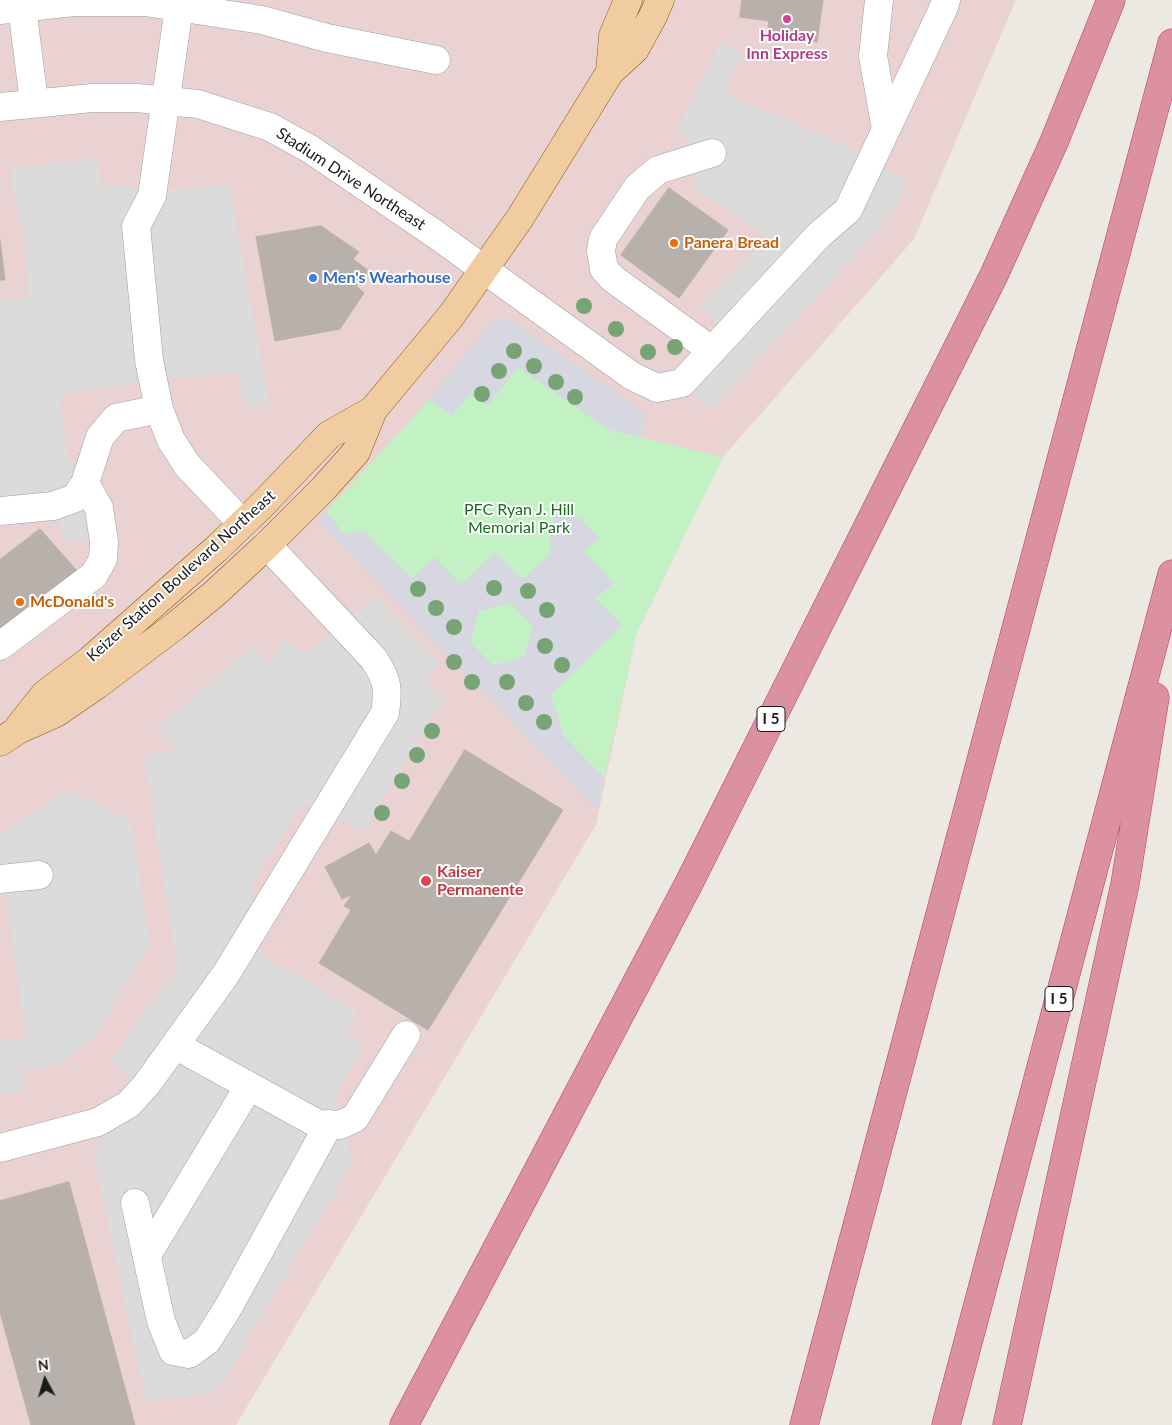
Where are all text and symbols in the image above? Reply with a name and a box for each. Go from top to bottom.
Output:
marker: Holiday Inn Express [781,13,793,25]
place label: Holiday Inn Express [746,26,828,64]
street label: Stadium Drive Northeast [273,124,429,234]
place label: Panera Bread [684,233,779,253]
marker: Panera Bread [668,237,680,249]
place label: Men's Wearhouse [323,268,451,288]
marker: Men's Wearhouse [307,272,319,284]
street label: Keizer Station Boulevard Northeast [83,486,279,666]
park label: PFC Ryan J. Hill Memorial Park [464,500,574,538]
place label: McDonald's [30,592,114,612]
marker: McDonald's [14,596,26,608]
road number: I 5 [757,706,785,732]
place label: Kaiser Permanente [437,862,523,900]
marker: Kaiser Permanente [419,874,433,888]
road number: I 5 [1045,986,1073,1012]
north arrow [20,1355,70,1405]
text: N [37,1356,50,1374]

